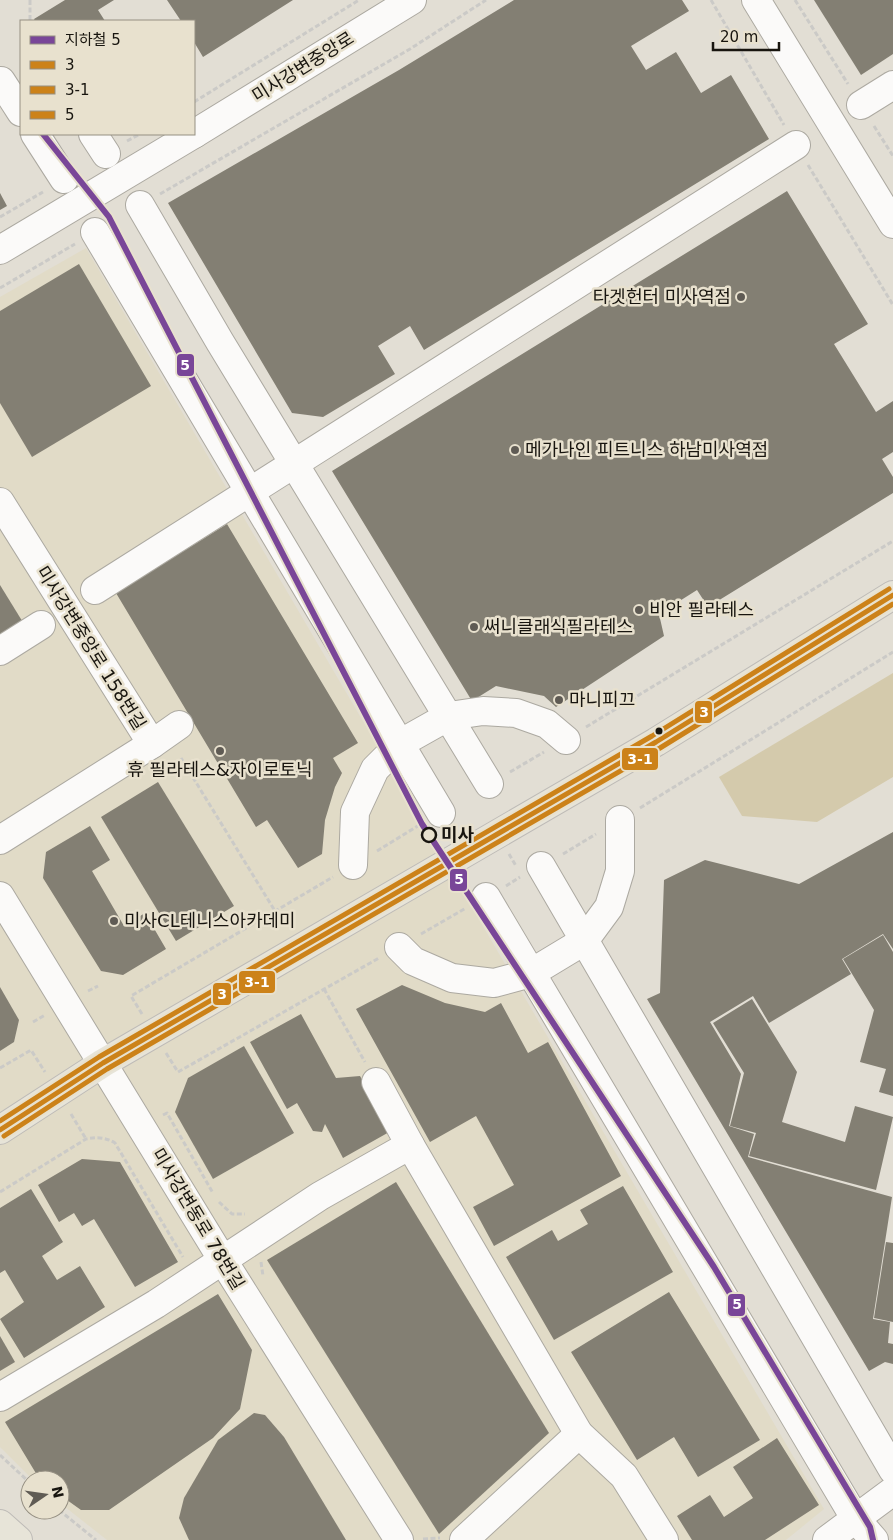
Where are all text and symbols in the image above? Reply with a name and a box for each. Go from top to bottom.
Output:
legend [20,20,195,135]
scale bar [713,20,779,52]
street label: 미사강변중앙로 [248,27,357,106]
text: 20 m [720,28,758,46]
text: 지하철 5 [65,31,121,49]
text: 3 [65,56,75,74]
text: 3-1 [65,81,90,99]
text: 5 [65,106,75,124]
place label: 타겟헌터 미사역점 [593,286,731,307]
marker: 타겟헌터 미사역점 [735,291,747,303]
line badge: 5 [176,353,195,377]
text: 5 [180,357,190,373]
place label: 메가나인 피트니스 하남미사역점 [525,439,768,460]
marker: 메가나인 피트니스 하남미사역점 [509,444,521,456]
street label: 미사강변중앙로 158번길 [32,562,150,733]
place label: 비안 필라테스 [649,599,754,620]
marker: 비안 필라테스 [633,604,645,616]
place label: 써니클래식필라테스 [484,616,633,637]
marker: 써니클래식필라테스 [468,621,480,633]
place label: 마니피끄 [569,689,635,710]
marker: 마니피끄 [553,694,565,706]
line badge: 3 [694,700,713,724]
text: 3 [699,704,709,720]
unlabelled marker [654,726,664,736]
marker: 휴 필라테스&자이로토닉 [214,745,226,757]
line badge: 3-1 [621,747,659,771]
text: 3-1 [627,751,653,767]
place label: 휴 필라테스&자이로토닉 [127,759,313,780]
place label: 미사 [441,824,475,845]
marker: 미사 [421,827,437,843]
line badge: 5 [449,868,468,892]
text: 5 [454,871,464,887]
place label: 미사CL테니스아카데미 [124,910,296,931]
marker: 미사CL테니스아카데미 [108,915,120,927]
line badge: 3-1 [238,970,276,994]
text: 3-1 [244,974,270,990]
line badge: 3 [212,982,232,1006]
text: 3 [217,986,227,1002]
street label: 미사강변동로 78번길 [148,1144,249,1293]
line badge: 5 [727,1293,746,1317]
text: 5 [732,1296,742,1312]
north arrow [20,1470,70,1520]
text: N [49,1485,67,1500]

